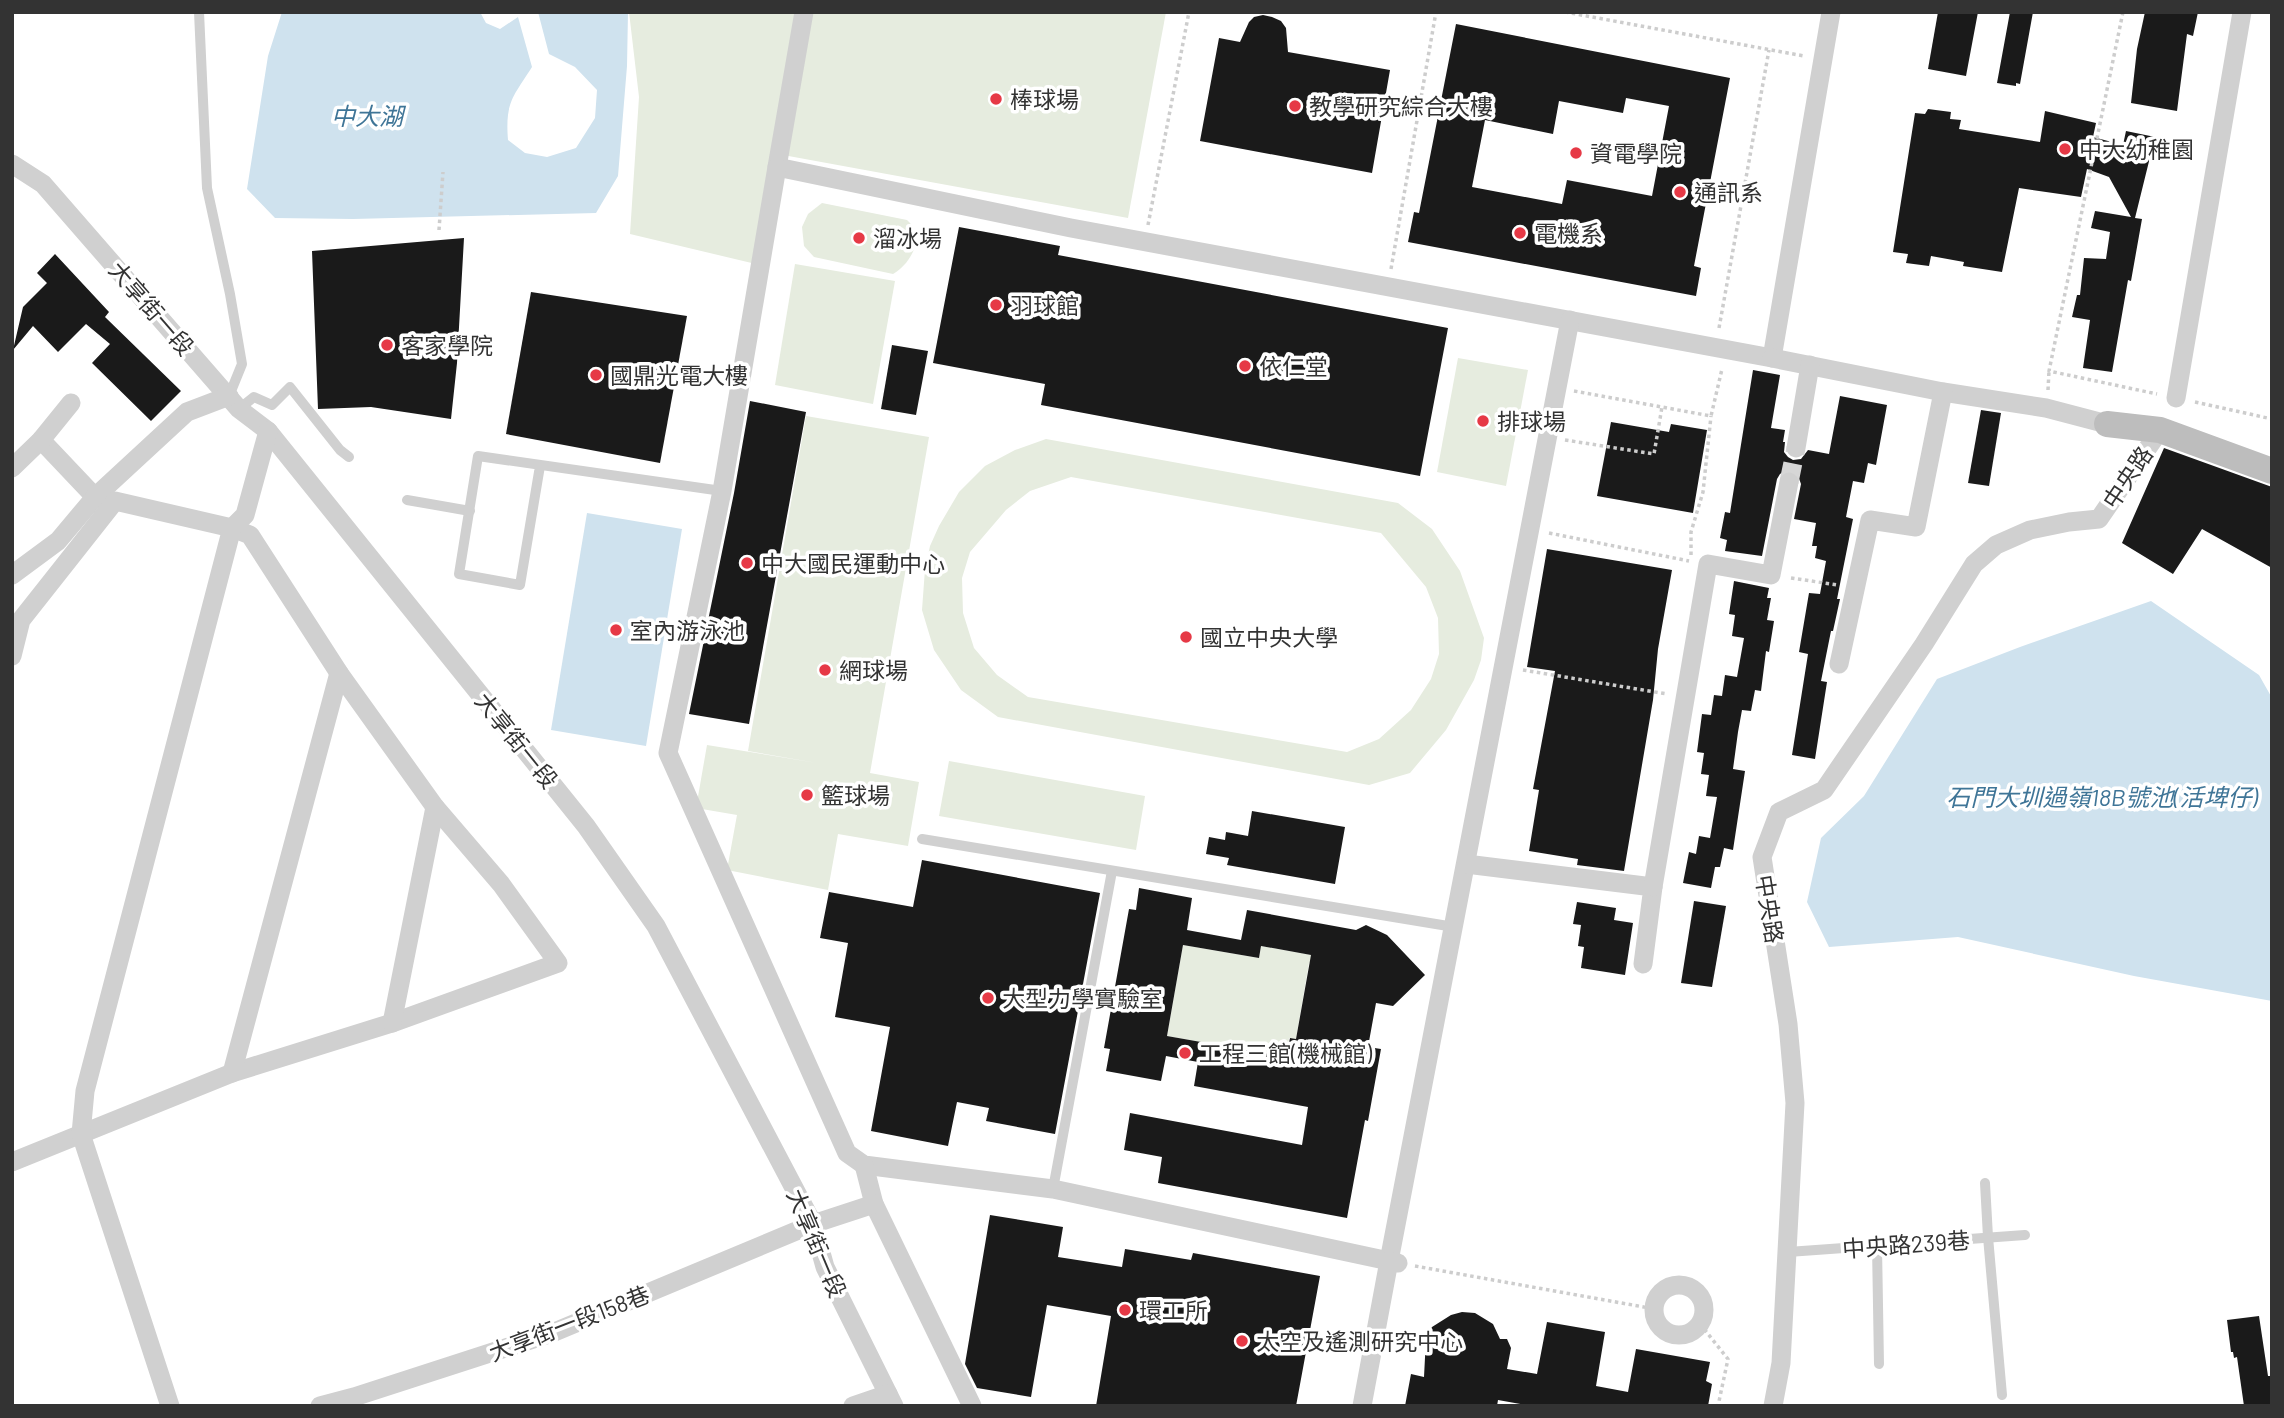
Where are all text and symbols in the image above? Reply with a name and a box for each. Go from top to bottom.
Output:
place label: 棒球場 [1010,85,1079,113]
marker: 棒球場 [988,91,1004,107]
place label: 教學研究綜合大樓 [1309,92,1493,120]
marker: 教學研究綜合大樓 [1287,98,1303,114]
water label: 中大湖 [331,101,407,130]
place label: 中大幼稚園 [2079,135,2194,163]
place label: 資電學院 [1590,139,1682,167]
marker: 中大幼稚園 [2057,141,2073,157]
marker: 資電學院 [1568,145,1584,161]
place label: 通訊系 [1694,178,1763,206]
marker: 通訊系 [1672,184,1688,200]
place label: 電機系 [1534,219,1603,247]
place label: 溜冰場 [873,224,942,252]
marker: 電機系 [1512,225,1528,241]
marker: 溜冰場 [851,230,867,246]
street label: 大享街一段 [104,255,200,361]
place label: 羽球館 [1010,291,1079,319]
marker: 羽球館 [988,297,1004,313]
place label: 客家學院 [401,331,493,359]
marker: 客家學院 [379,337,395,353]
place label: 依仁堂 [1259,352,1328,380]
marker: 依仁堂 [1237,358,1253,374]
place label: 國鼎光電大樓 [610,361,748,389]
marker: 國鼎光電大樓 [588,367,604,383]
place label: 排球場 [1497,407,1566,435]
marker: 排球場 [1475,413,1491,429]
street label: 中央路 [2096,441,2158,513]
place label: 中大國民運動中心 [761,549,945,577]
marker: 中大國民運動中心 [739,555,755,571]
place label: 室內游泳池 [630,616,745,644]
marker: 室內游泳池 [608,622,624,638]
place label: 國立中央大學 [1200,623,1338,651]
marker: 國立中央大學 [1178,629,1194,645]
place label: 網球場 [839,656,908,684]
marker: 網球場 [817,662,833,678]
street label: 大享街一段 [470,687,564,793]
place label: 籃球場 [821,781,890,809]
water label: 石門大圳過嶺18B號池(活埤仔) [1946,782,2258,811]
marker: 籃球場 [799,787,815,803]
street label: 中央路 [1751,873,1789,945]
place label: 大型力學實驗室 [1002,984,1163,1012]
marker: 大型力學實驗室 [980,990,996,1006]
place label: 工程三館(機械館) [1199,1039,1373,1067]
marker: 工程三館(機械館) [1177,1045,1193,1061]
street label: 大享街一段 [782,1185,852,1301]
street label: 中央路239巷 [1841,1226,1971,1262]
street label: 大享街一段158巷 [485,1279,653,1367]
place label: 環工所 [1139,1296,1208,1324]
marker: 環工所 [1117,1302,1133,1318]
place label: 太空及遙測研究中心 [1256,1327,1463,1355]
marker: 太空及遙測研究中心 [1234,1333,1250,1349]

